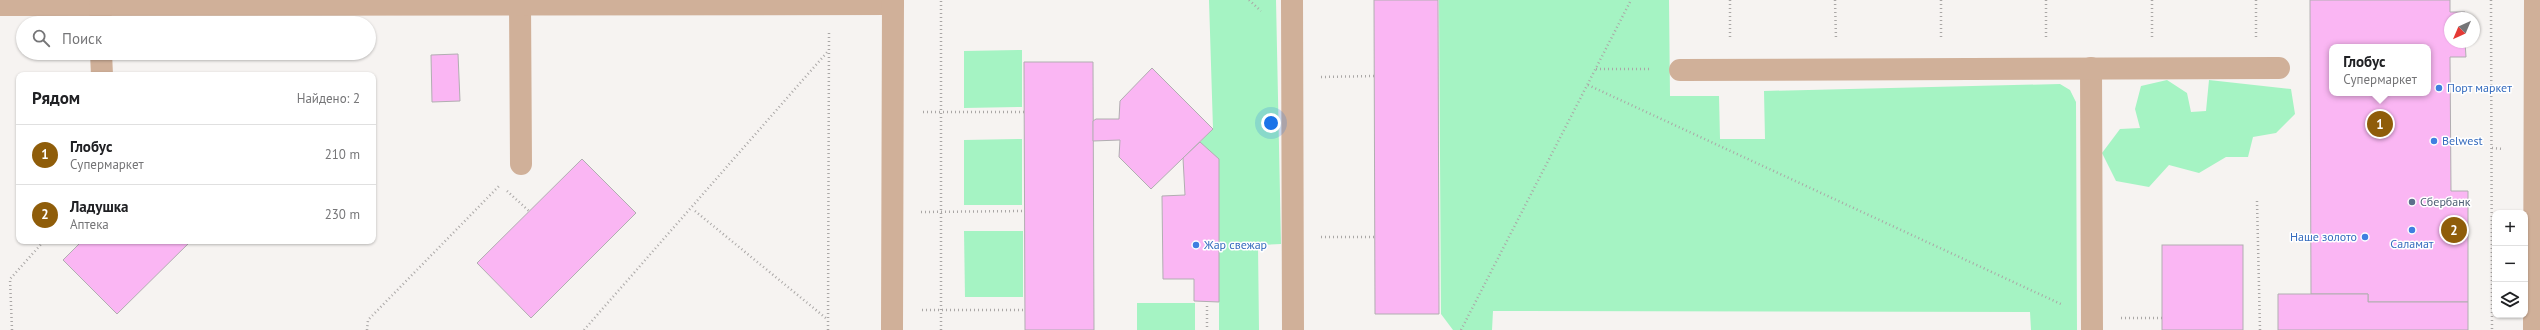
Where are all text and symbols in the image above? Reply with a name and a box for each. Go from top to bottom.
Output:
north arrow [2444,12,2480,48]
search box [16,16,376,60]
icon: search [30,27,52,49]
text: Поиск [62,29,102,48]
popup [2329,44,2431,96]
text: Глобус [2343,52,2386,71]
text: Супермаркет [2343,71,2417,88]
place label: Порт маркет [2447,80,2512,95]
marker: Порт маркет [2434,83,2444,93]
text: Рядом [32,87,80,109]
text: Найдено: 2 [297,90,360,107]
pin: 1 [2367,109,2393,139]
your location [1261,113,1281,133]
place label: Belwest [2442,133,2483,148]
marker: Belwest [2429,136,2439,146]
text: Глобус [70,137,112,156]
text: 1 [41,146,49,163]
text: 210 m [325,146,360,163]
text: Супермаркет [70,156,144,173]
place label: Сбербанк [2420,194,2471,209]
text: Ладушка [70,197,129,216]
marker: Сбербанк [2407,197,2417,207]
text: 2 [41,206,49,223]
text: 230 m [325,206,360,223]
map controls [2492,210,2528,318]
button: + [2492,210,2528,246]
pin: 2 [2441,215,2467,245]
text: Аптека [70,216,109,233]
marker: Саламат [2407,225,2417,235]
place label: Наше золото [2290,229,2357,244]
marker: Наше золото [2360,232,2370,242]
place label: Саламат [2390,236,2434,251]
place label: Жар свежар [1203,237,1267,252]
marker: Жар свежар [1191,240,1201,250]
button: − [2492,246,2528,282]
button: layers [2492,282,2528,318]

